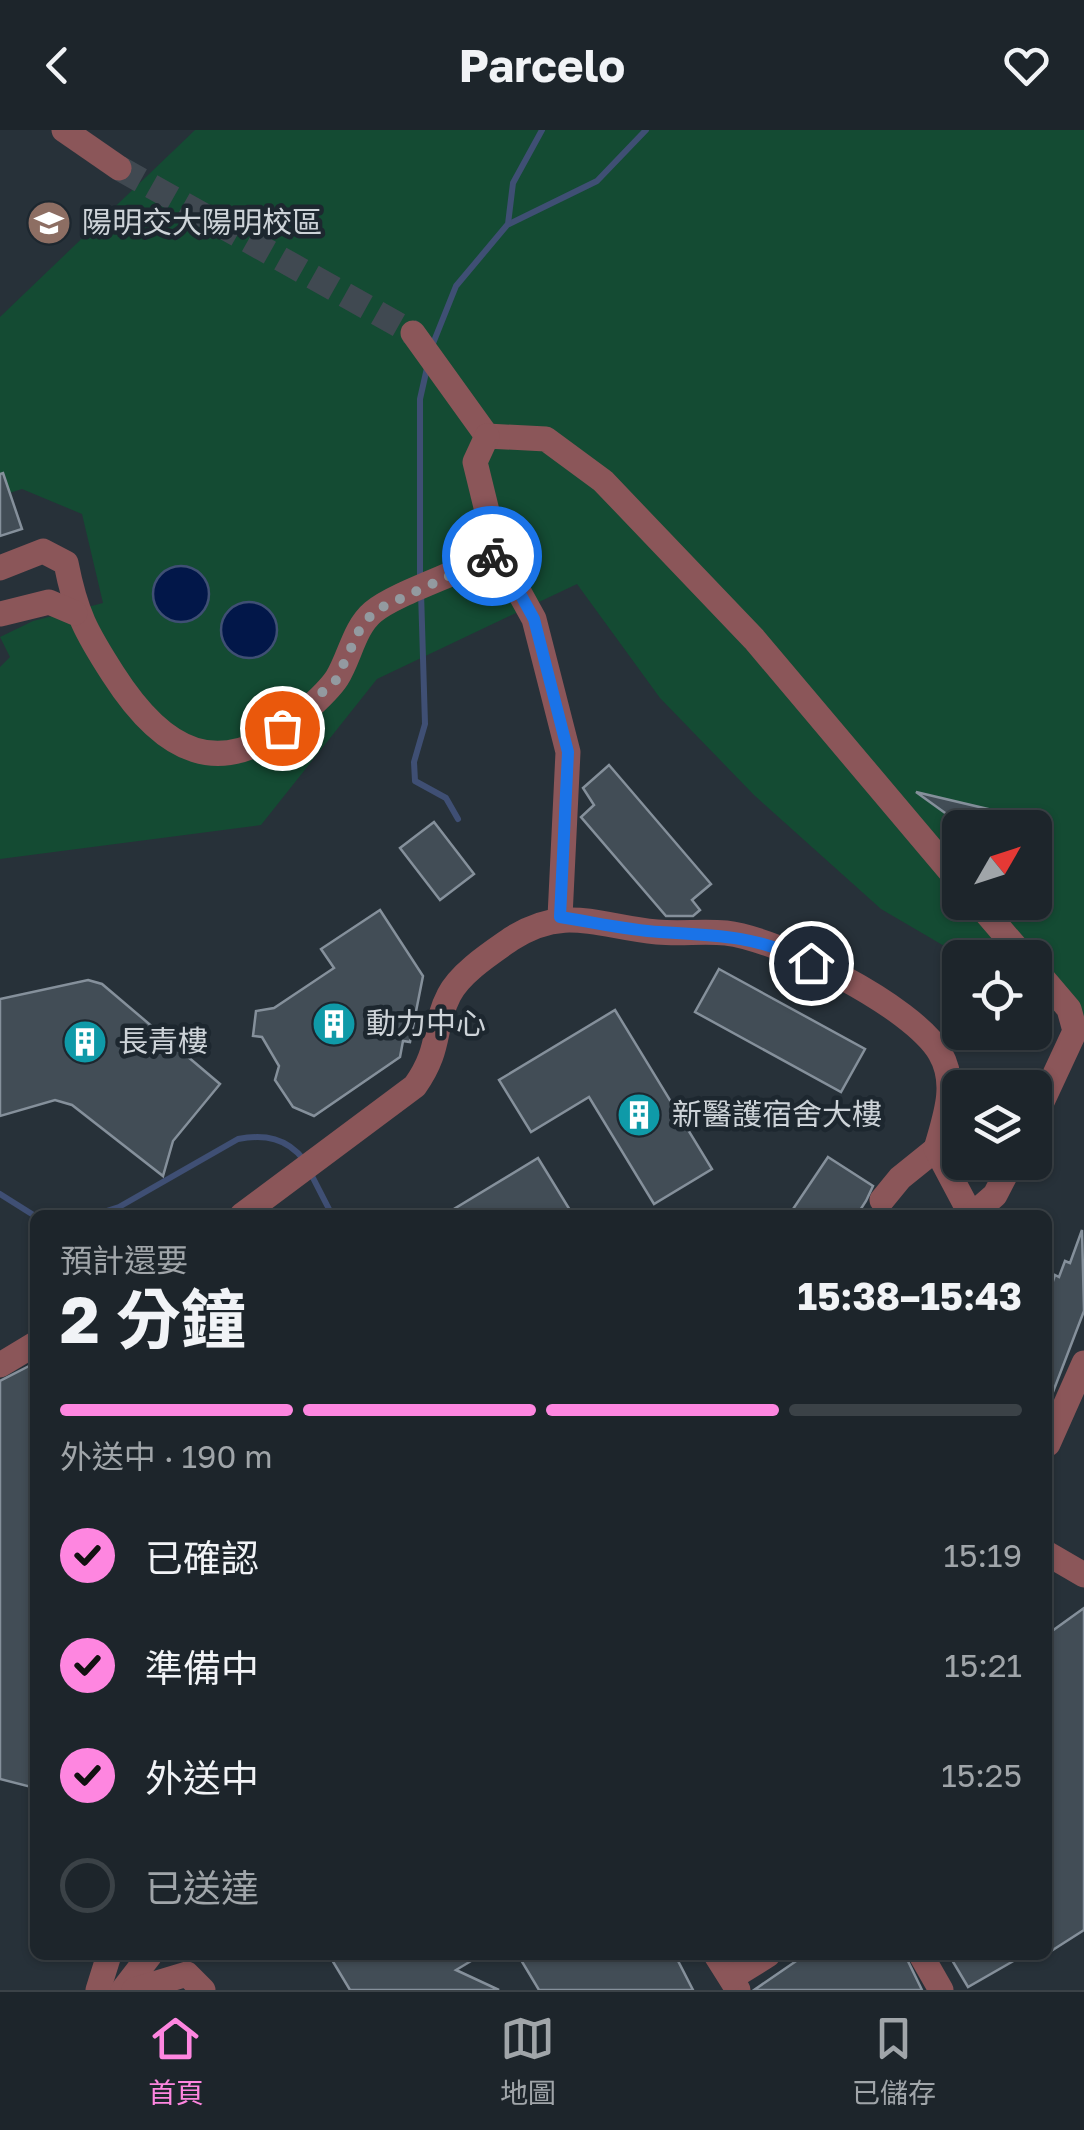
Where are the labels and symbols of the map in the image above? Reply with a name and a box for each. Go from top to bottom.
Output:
school or university icon: 陽明交大陽明校區 [26,200,72,246]
place label: 陽明交大陽明校區 [82,204,322,240]
courier [442,506,542,606]
pin [240,686,325,771]
north arrow [942,810,1052,920]
pin [769,921,854,1006]
building icon: 動力中心 [311,1001,357,1047]
place label: 動力中心 [366,1005,486,1041]
building icon: 長青樓 [62,1019,108,1065]
place label: 長青樓 [118,1023,208,1059]
building icon: 新醫護宿舍大樓 [616,1092,662,1138]
place label: 新醫護宿舍大樓 [672,1096,882,1132]

